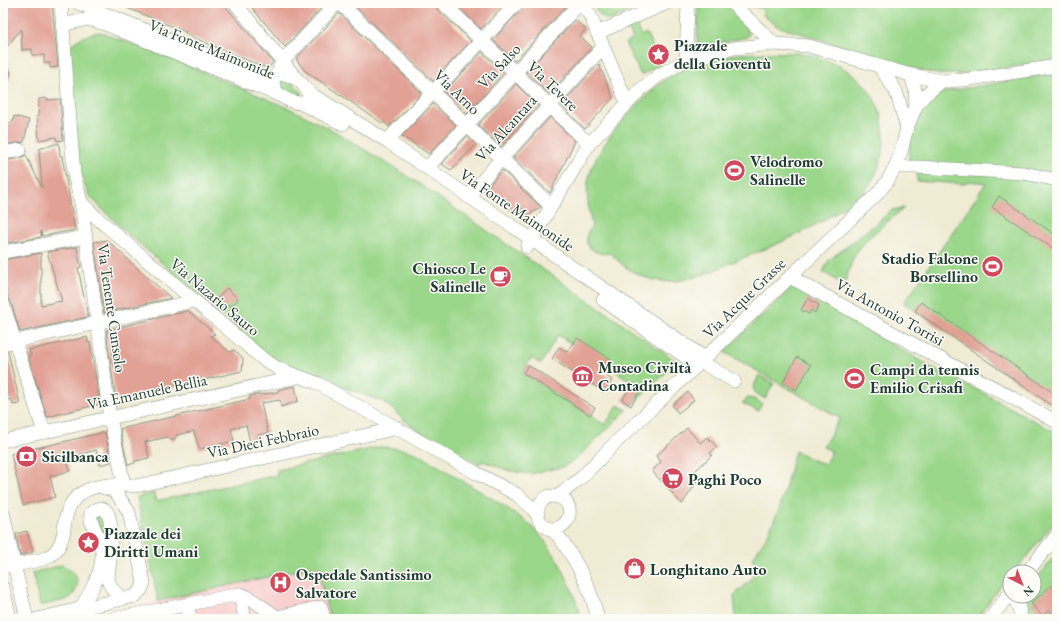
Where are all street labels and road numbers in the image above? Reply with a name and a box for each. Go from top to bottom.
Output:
street label: Via Fonte Maimonide [146,14,278,84]
street label: Via Salso [473,39,525,93]
street label: Via Tevere [523,56,583,116]
street label: Via Arno [429,65,485,119]
street label: Via Alcantara [470,90,542,166]
street label: Via Fonte Maimonide [456,164,578,256]
street label: Via Tenente Cunsolo [93,242,131,374]
street label: Via Nazario Sauro [166,253,264,341]
street label: Via Acque Grasse [698,253,790,343]
street label: Via Antonio Torrisi [832,274,948,350]
street label: Via Emanuele Bellia [85,369,209,415]
street label: Via Dieci Febbraio [205,419,321,463]

